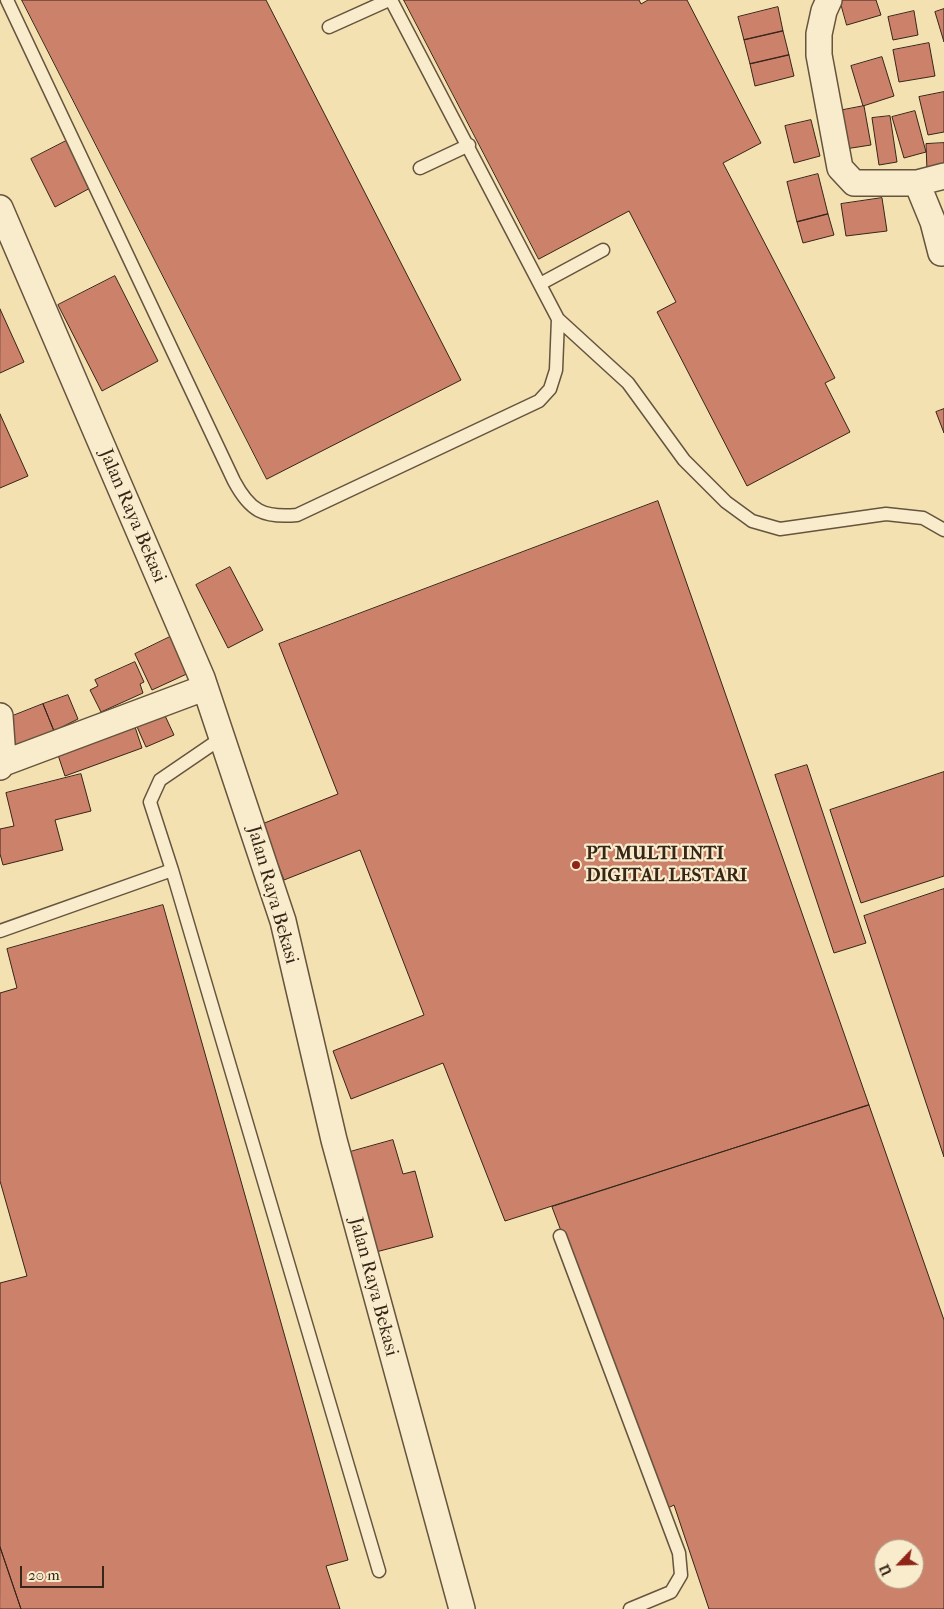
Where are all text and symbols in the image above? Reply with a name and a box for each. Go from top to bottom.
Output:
street label: Jalan Raya Bekasi [94,446,170,586]
street label: Jalan Raya Bekasi [241,823,303,967]
place label: PT MULTI INTI DIGITAL LESTARI [586,843,747,887]
marker: PT MULTI INTI DIGITAL LESTARI [570,859,582,871]
street label: Jalan Raya Bekasi [344,1215,402,1359]
north arrow [874,1539,924,1589]
scale bar [22,1556,106,1588]
text: U [876,1561,896,1578]
text: 20 m [28,1566,60,1584]

